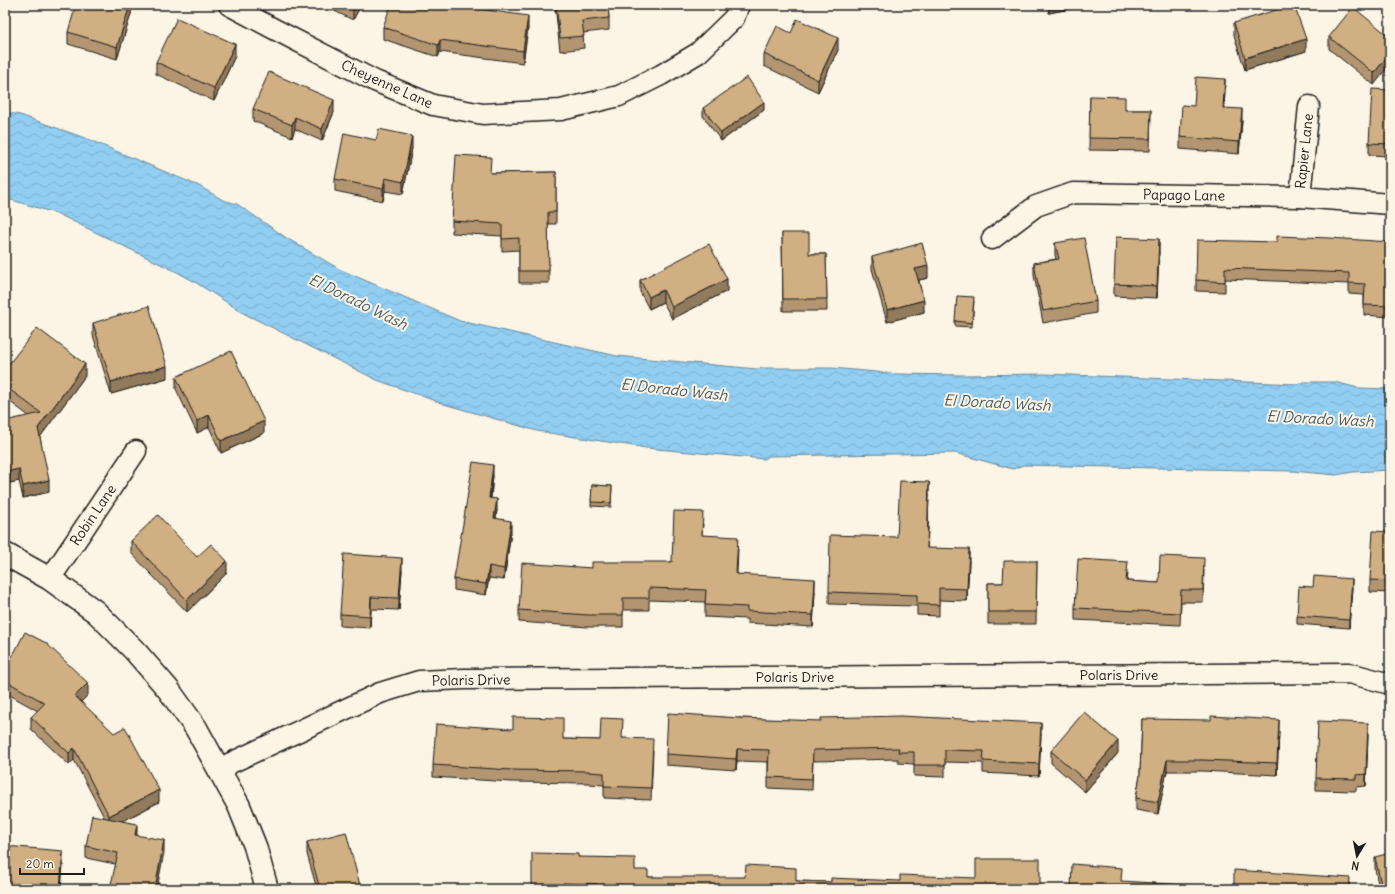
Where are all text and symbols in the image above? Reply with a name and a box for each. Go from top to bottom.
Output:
street label: Cheyenne Lane [338,56,436,112]
street label: Rapier Lane [1291,112,1317,190]
street label: Papago Lane [1143,185,1225,205]
water label: El Dorado Wash [306,269,411,334]
water label: El Dorado Wash [620,374,729,405]
water label: El Dorado Wash [943,390,1051,415]
water label: El Dorado Wash [1266,406,1374,431]
street label: Robin Lane [66,481,120,549]
street label: Polaris Drive [1080,666,1158,684]
street label: Polaris Drive [756,668,834,686]
street label: Polaris Drive [431,670,511,690]
north arrow [1337,836,1377,876]
scale bar [20,850,84,876]
text: 20 m [26,856,54,871]
text: N [1350,858,1360,873]

